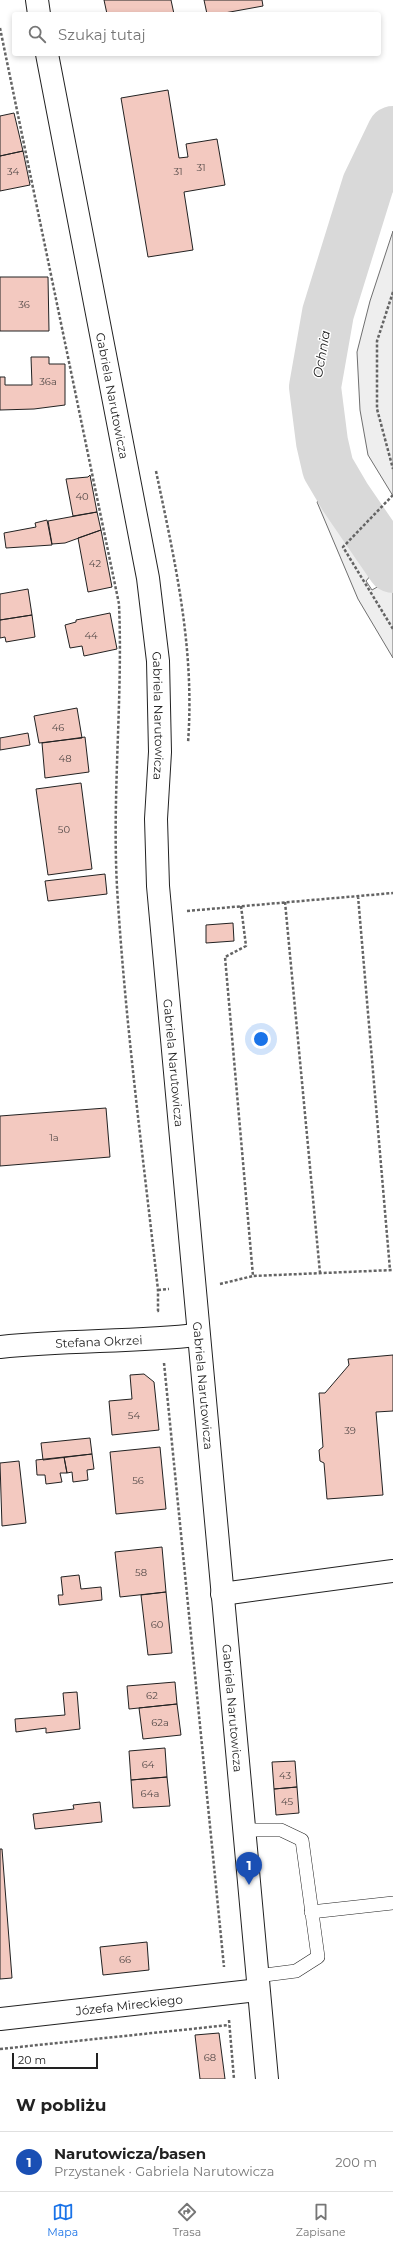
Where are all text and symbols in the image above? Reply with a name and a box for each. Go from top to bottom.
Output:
search box [12,12,381,56]
icon: search [26,23,48,45]
text: Szukaj tutaj [58,25,146,44]
house number: 31 [196,161,206,174]
house number: 34 [7,165,20,178]
house number: 31 [173,165,183,178]
house number: 36 [18,298,30,311]
water label: Ochnia [309,329,333,379]
street label: Gabriela Narutowicza [93,331,132,460]
house number: 36a [39,375,57,388]
house number: 40 [75,490,89,503]
house number: 42 [89,557,101,570]
house number: 44 [84,629,98,642]
street label: Gabriela Narutowicza [149,651,168,780]
house number: 46 [52,721,64,734]
house number: 48 [58,752,72,765]
house number: 50 [58,823,71,836]
street label: Gabriela Narutowicza [161,998,187,1128]
your location [251,1029,271,1049]
house number: 1a [49,1131,59,1144]
street label: Gabriela Narutowicza [190,1321,217,1450]
street label: Stefana Okrzei [55,1332,143,1350]
house number: 54 [128,1409,141,1422]
house number: 39 [344,1424,356,1437]
house number: 56 [132,1474,144,1487]
house number: 58 [135,1566,147,1579]
house number: 60 [151,1618,164,1631]
street label: Gabriela Narutowicza [220,1643,246,1773]
house number: 62 [146,1689,158,1702]
house number: 62a [151,1716,169,1729]
house number: 64 [142,1758,155,1771]
house number: 43 [279,1769,291,1782]
house number: 64a [141,1787,159,1800]
house number: 45 [281,1795,293,1808]
pin: 1 [236,1852,262,1885]
house number: 66 [119,1953,131,1966]
street label: Józefa Mireckiego [74,1991,184,2018]
scale bar [12,2051,98,2070]
house number: 68 [204,2051,216,2064]
text: 20 m [18,2053,46,2067]
text: W pobliżu [16,2095,106,2115]
text: Narutowicza/basen [54,2144,206,2163]
text: 1 [26,2154,32,2170]
text: 200 m [335,2154,377,2170]
text: Przystanek · Gabriela Narutowicza [54,2163,274,2179]
tab: Mapa [47,2201,78,2239]
tab: Trasa [173,2201,201,2239]
tab: Zapisane [296,2201,346,2239]

